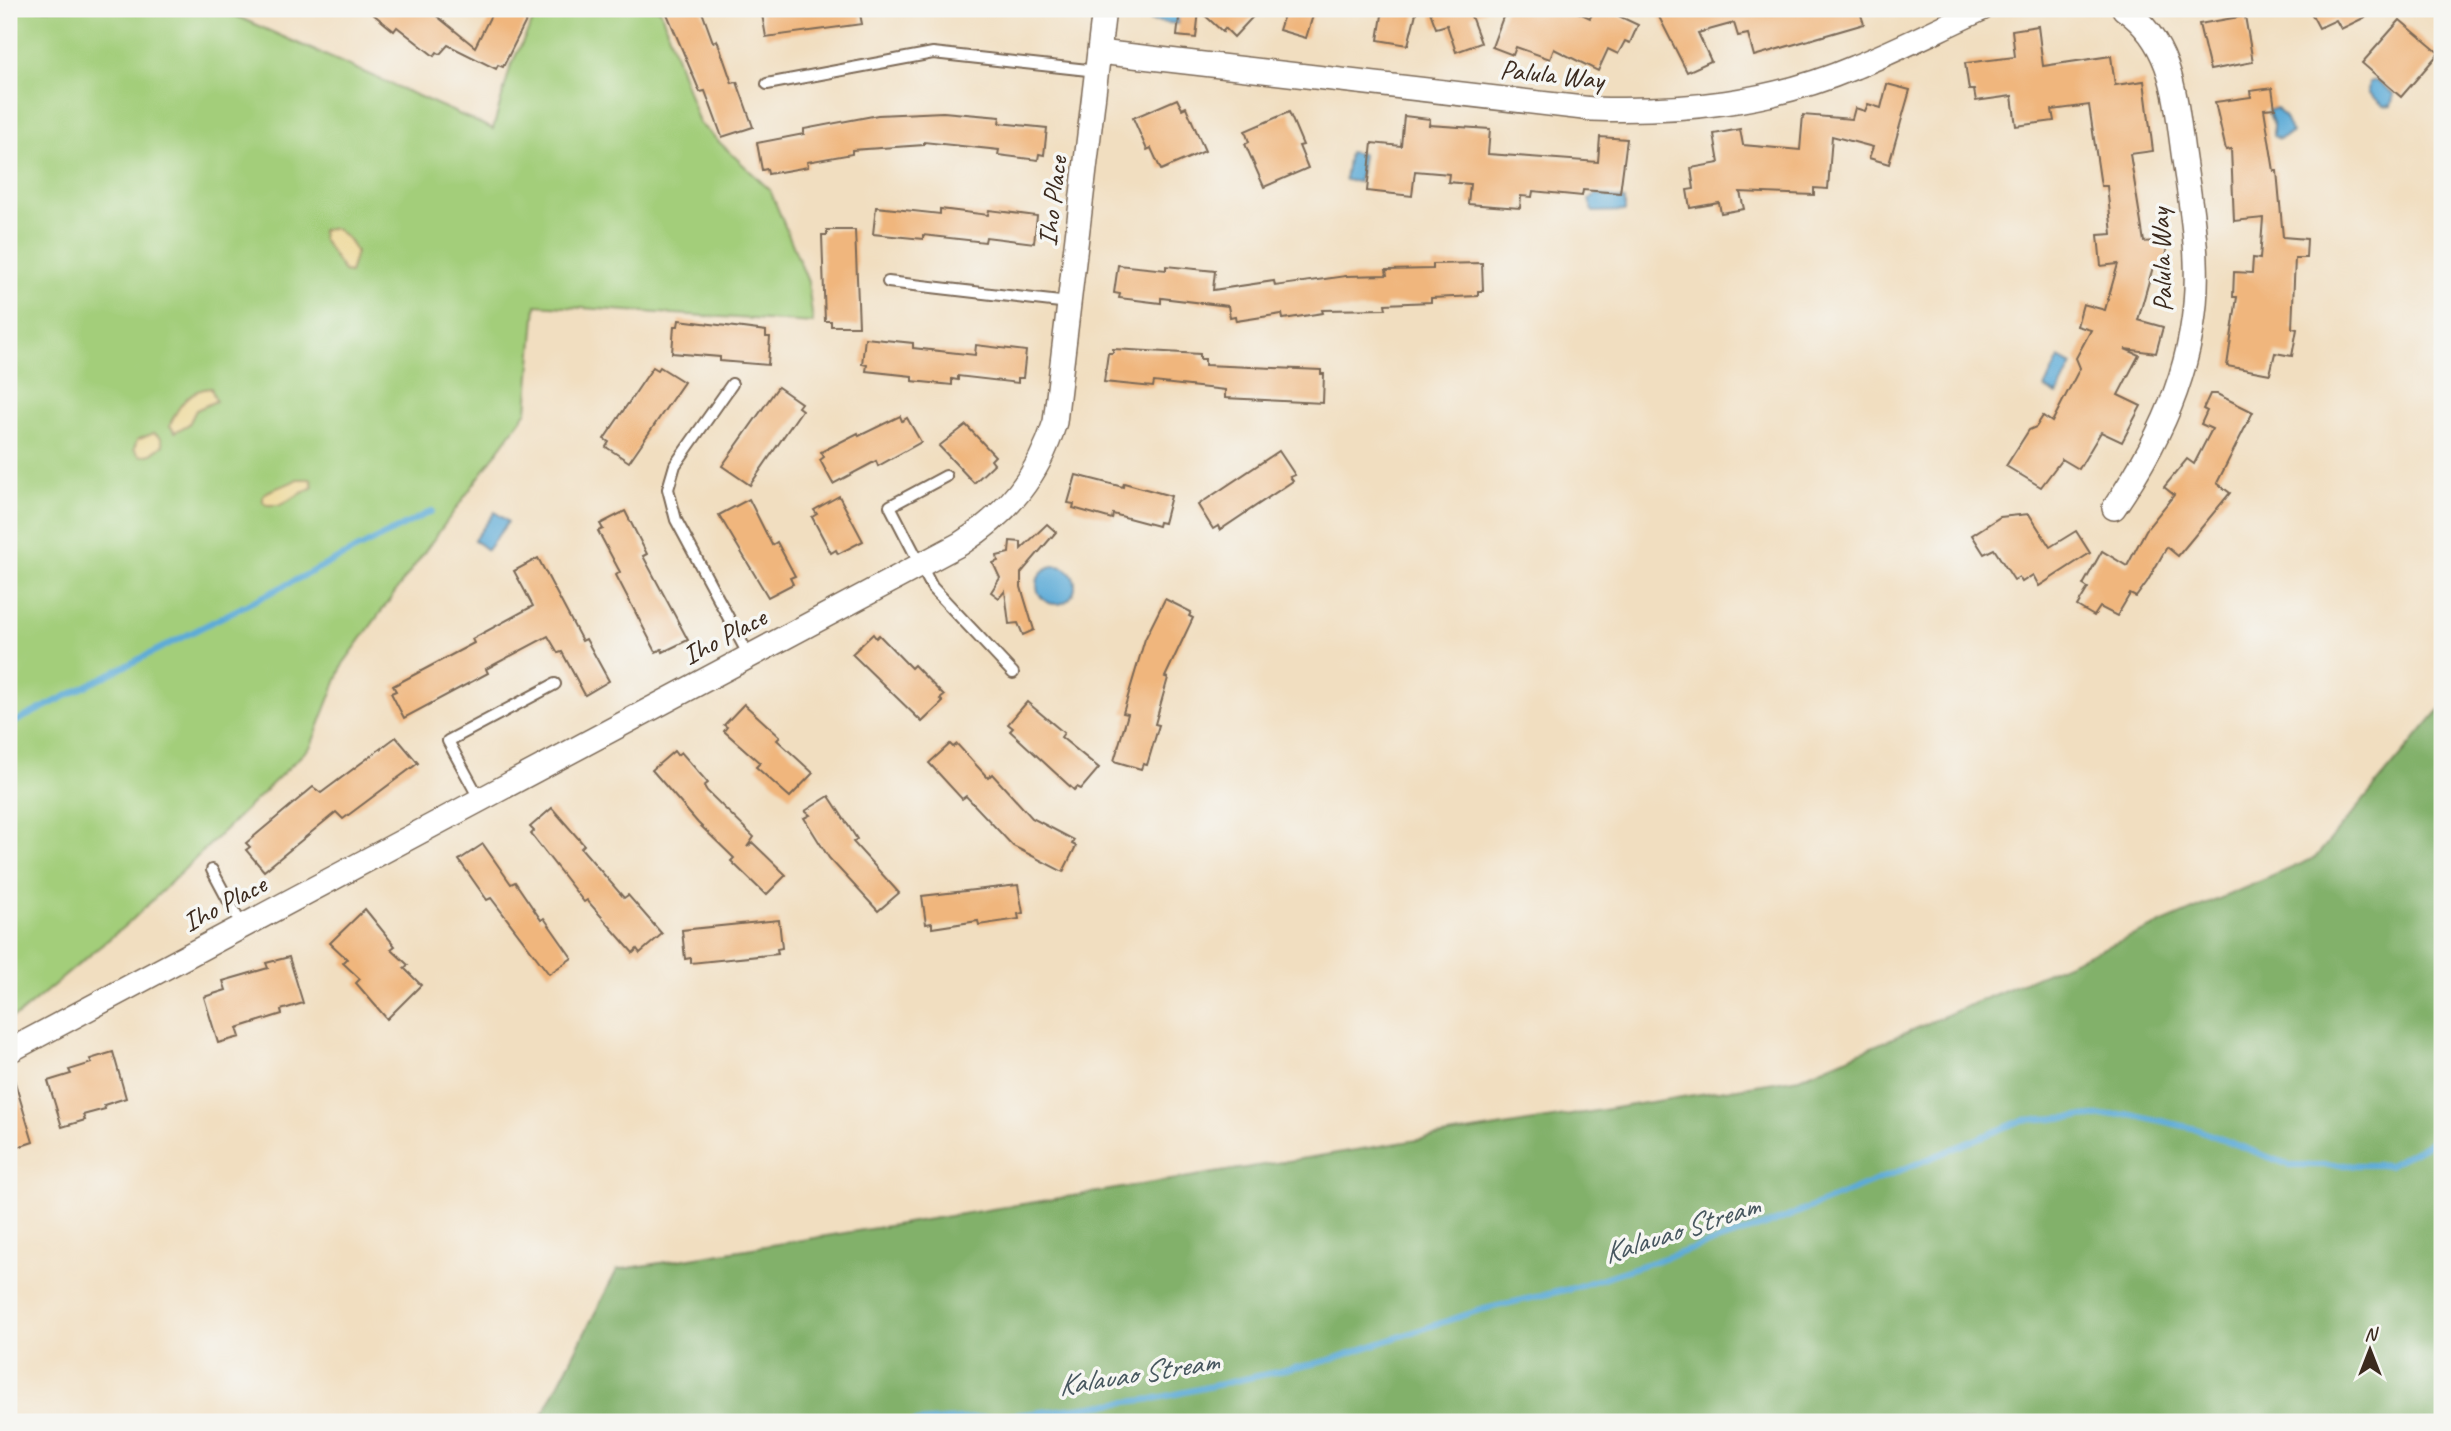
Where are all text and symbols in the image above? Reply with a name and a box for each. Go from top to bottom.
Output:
street label: Palula Way [1498,51,1608,97]
street label: Iho Place [1029,152,1075,248]
street label: Palula Way [2142,205,2180,313]
street label: Iho Place [676,598,774,673]
street label: Iho Place [176,865,274,940]
water label: Kalauao Stream [1598,1185,1766,1272]
north arrow [2336,1316,2406,1386]
text: N [2364,1322,2379,1346]
water label: Kalauao Stream [1055,1341,1223,1404]

